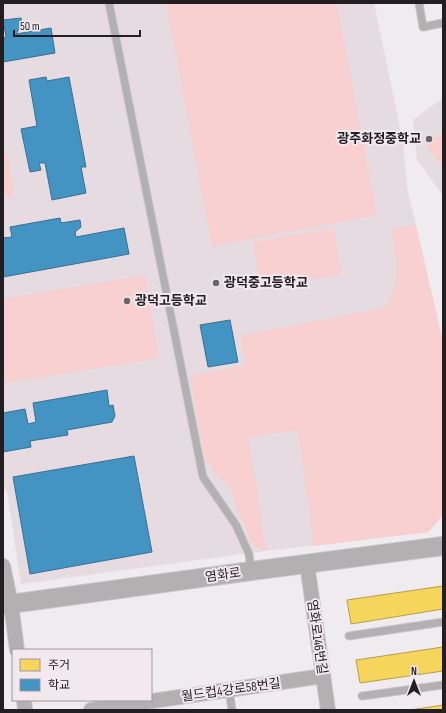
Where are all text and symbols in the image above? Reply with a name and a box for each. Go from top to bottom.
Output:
scale bar [14,12,140,38]
text: 50 m [20,19,40,34]
place label: 광주화정중학교 [337,131,421,147]
marker: 광주화정중학교 [424,134,434,144]
place label: 광덕중고등학교 [224,275,308,291]
marker: 광덕중고등학교 [211,278,221,288]
place label: 광덕고등학교 [135,293,207,309]
marker: 광덕고등학교 [122,296,132,306]
street label: 염화로 [204,565,242,585]
street label: 염화로146번길 [304,599,330,675]
legend [12,649,152,701]
text: 주거 [48,658,70,673]
north arrow [394,661,434,701]
text: N [411,665,417,678]
street label: 월드컵4강로58번길 [180,675,282,705]
text: 학교 [48,678,70,693]

